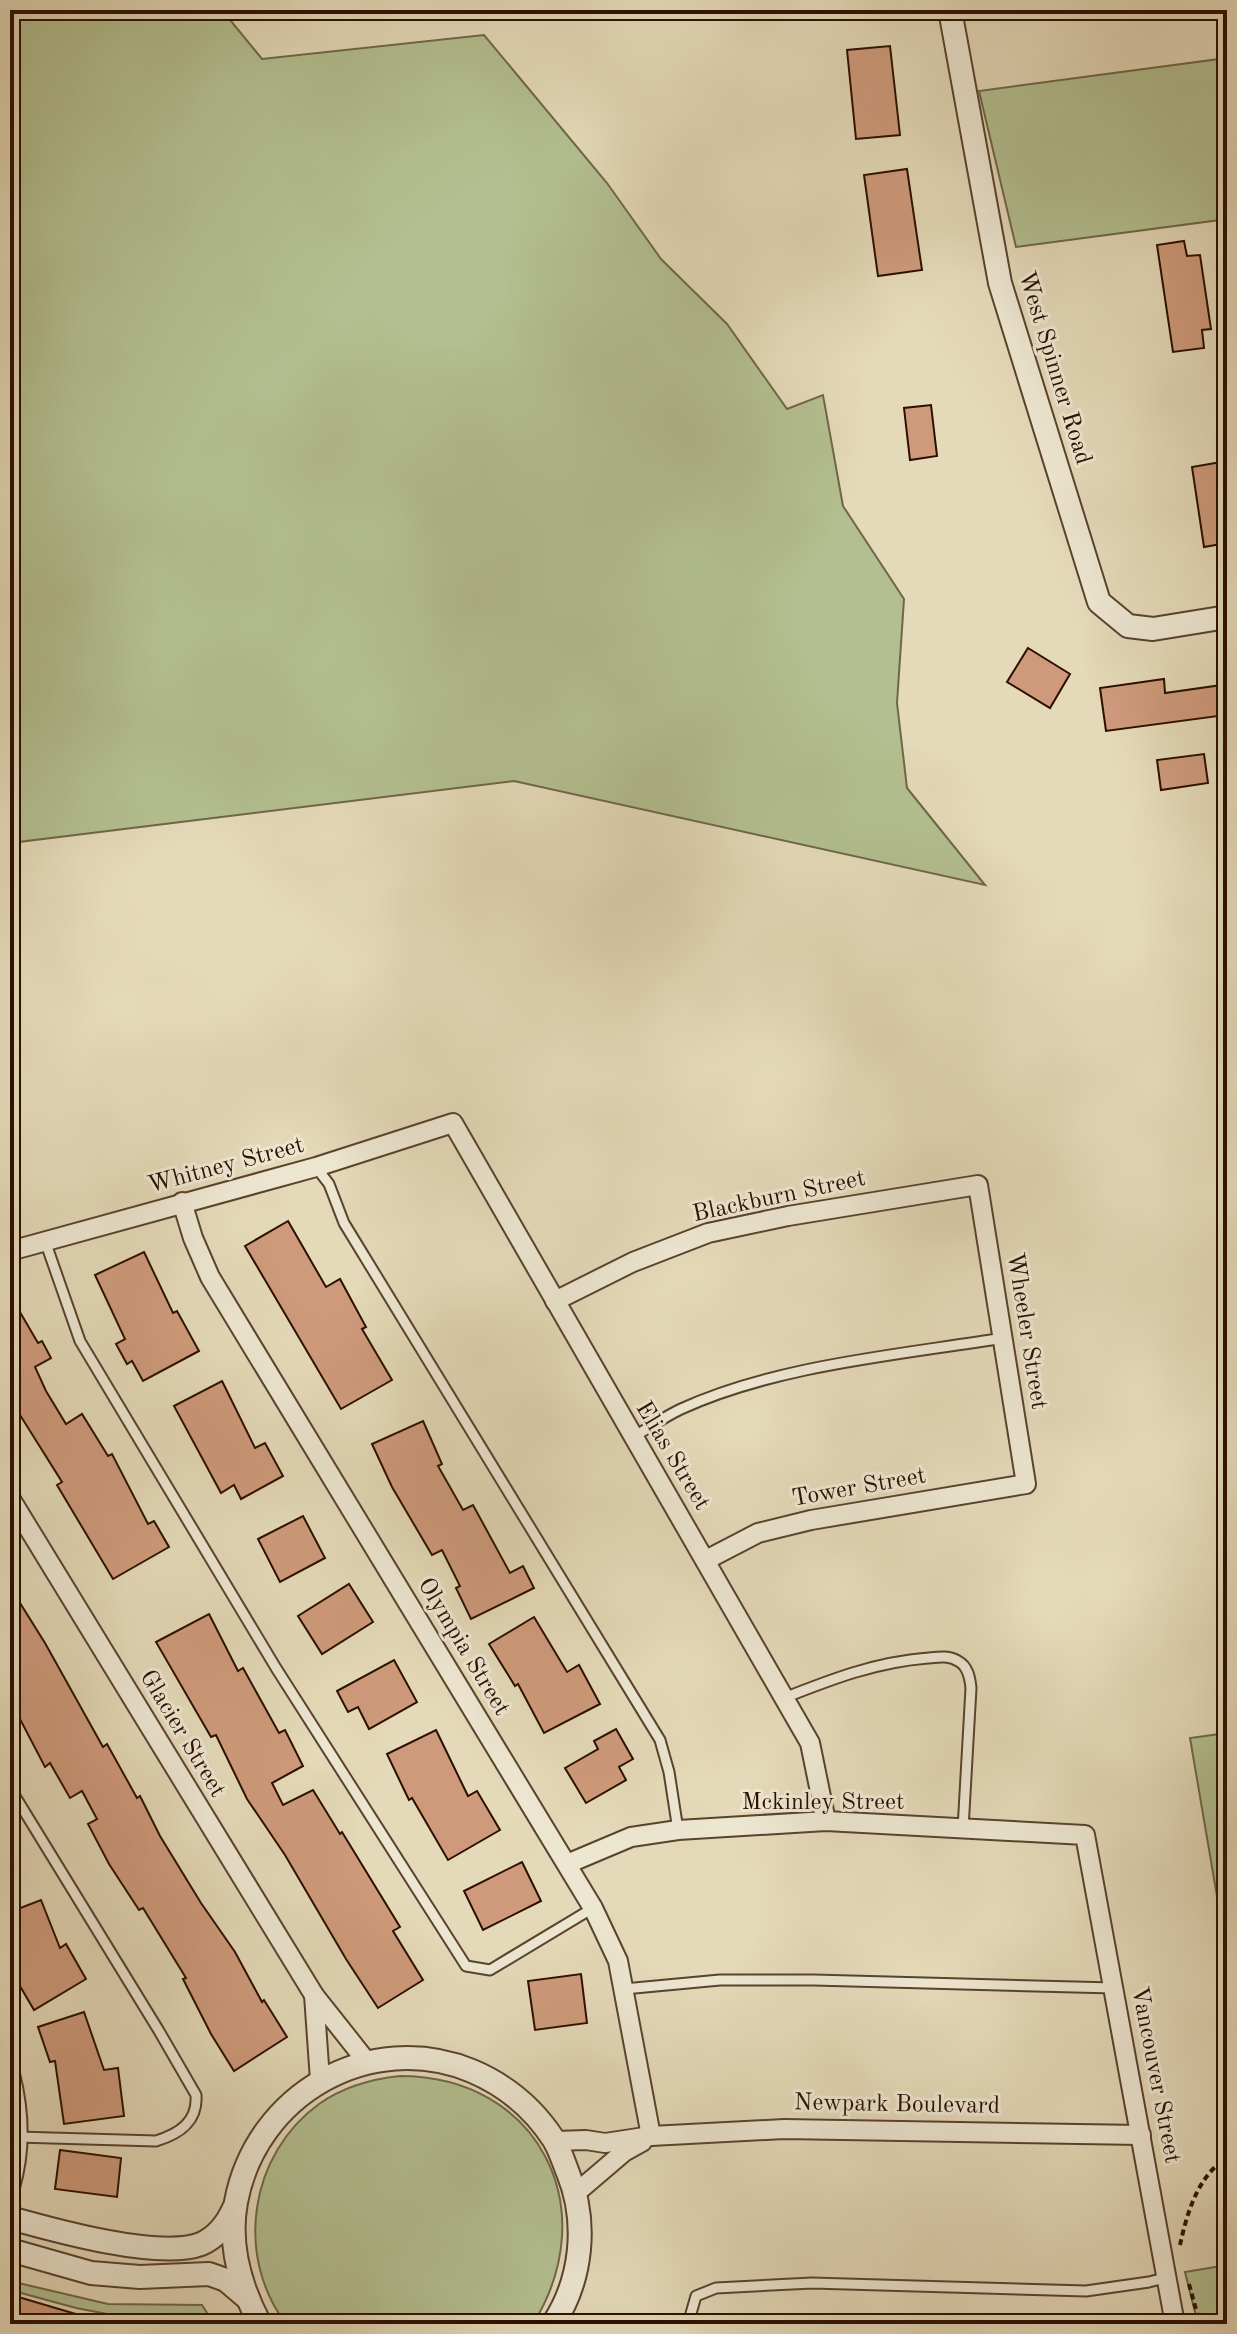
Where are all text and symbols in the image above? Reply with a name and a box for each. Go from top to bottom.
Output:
street label: West Spinner Road [1013,269,1095,467]
street label: Whitney Street [145,1134,307,1198]
street label: Blackburn Street [690,1167,868,1227]
street label: Wheeler Street [1002,1251,1050,1411]
street label: Elias Street [630,1397,714,1515]
street label: Tower Street [790,1464,928,1512]
street label: Olympia Street [413,1574,513,1720]
street label: Glacier Street [135,1666,229,1802]
street label: Mckinley Street [741,1791,905,1815]
street label: Vancouver Street [1126,1985,1184,2165]
street label: Newpark Boulevard [794,2091,1000,2119]

